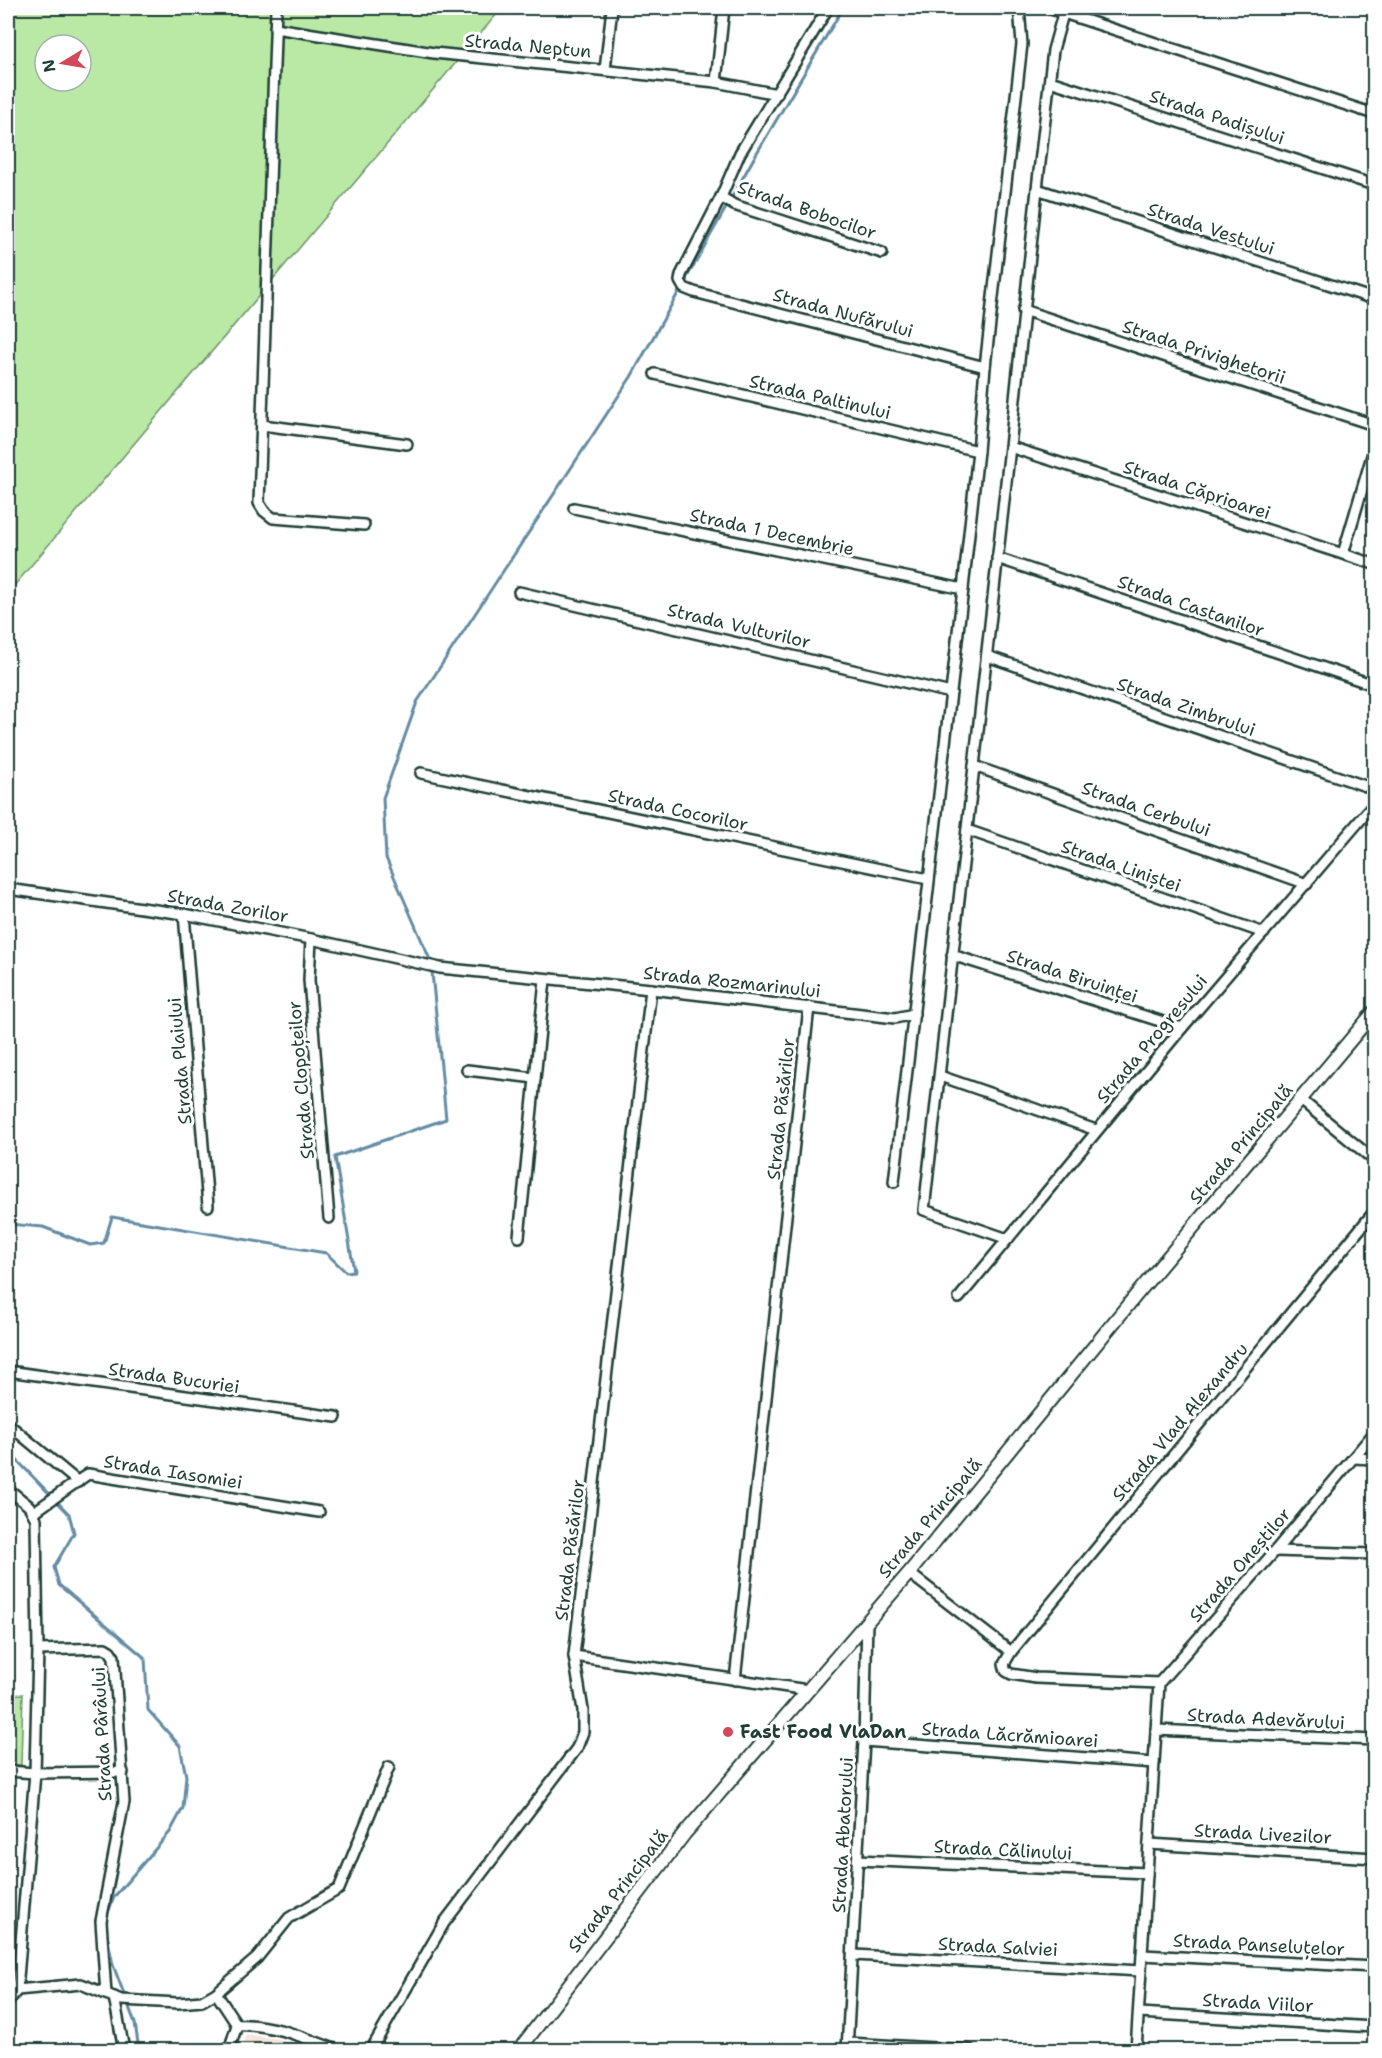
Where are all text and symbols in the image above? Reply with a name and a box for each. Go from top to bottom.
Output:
street label: Strada Neptun [464,29,592,63]
north arrow [33,33,93,93]
text: N [37,58,60,74]
street label: Strada Padișului [1146,84,1288,150]
street label: Strada Bobocilor [734,175,880,245]
street label: Strada Vestului [1144,197,1278,261]
street label: Strada Nufărului [770,283,916,343]
street label: Strada Privighetorii [1119,314,1289,390]
street label: Strada Paltinului [747,369,893,425]
street label: Strada Căprioarei [1120,455,1274,525]
street label: Strada 1 Decembrie [688,503,856,561]
street label: Strada Castanilor [1114,570,1268,642]
street label: Strada Vulturilor [665,598,813,654]
street label: Strada Zimbrului [1113,672,1259,742]
street label: Strada Cerbului [1078,776,1214,842]
street label: Strada Cocorilor [606,783,750,837]
street label: Strada Liniștei [1058,834,1184,898]
street label: Strada Zorilor [165,884,291,928]
street label: Strada Biruinței [1003,944,1141,1008]
street label: Strada Rozmarinului [642,961,822,1003]
street label: Strada Progresului [1091,970,1213,1108]
street label: Strada Plaiului [162,996,198,1126]
street label: Strada Clopoțeilor [282,1000,320,1160]
street label: Strada Păsărilor [762,1037,800,1181]
street label: Strada Principală [1184,1079,1298,1209]
street label: Strada Vlad Alexandru [1106,1338,1254,1506]
street label: Strada Bucuriei [107,1357,241,1399]
street label: Strada Iasomiei [102,1449,244,1495]
street label: Strada Principală [873,1453,987,1583]
street label: Strada Păsărilor [549,1478,591,1622]
street label: Strada Oneștilor [1184,1503,1296,1627]
street label: Strada Pârâului [86,1666,118,1802]
street label: Strada Adevărului [1186,1703,1346,1735]
street label: Strada Lăcrămioarei [921,1717,1099,1753]
place label: Fast Food VlaDan [740,1720,906,1744]
marker: Fast Food VlaDan [721,1725,735,1739]
street label: Strada Abatorului [827,1756,859,1914]
street label: Strada Livezilor [1194,1818,1332,1850]
street label: Strada Principală [562,1825,674,1957]
street label: Strada Călinului [933,1834,1073,1866]
street label: Strada Panseluțelor [1172,1929,1346,1961]
street label: Strada Salviei [937,1932,1059,1962]
street label: Strada Viilor [1202,1988,1314,2018]

